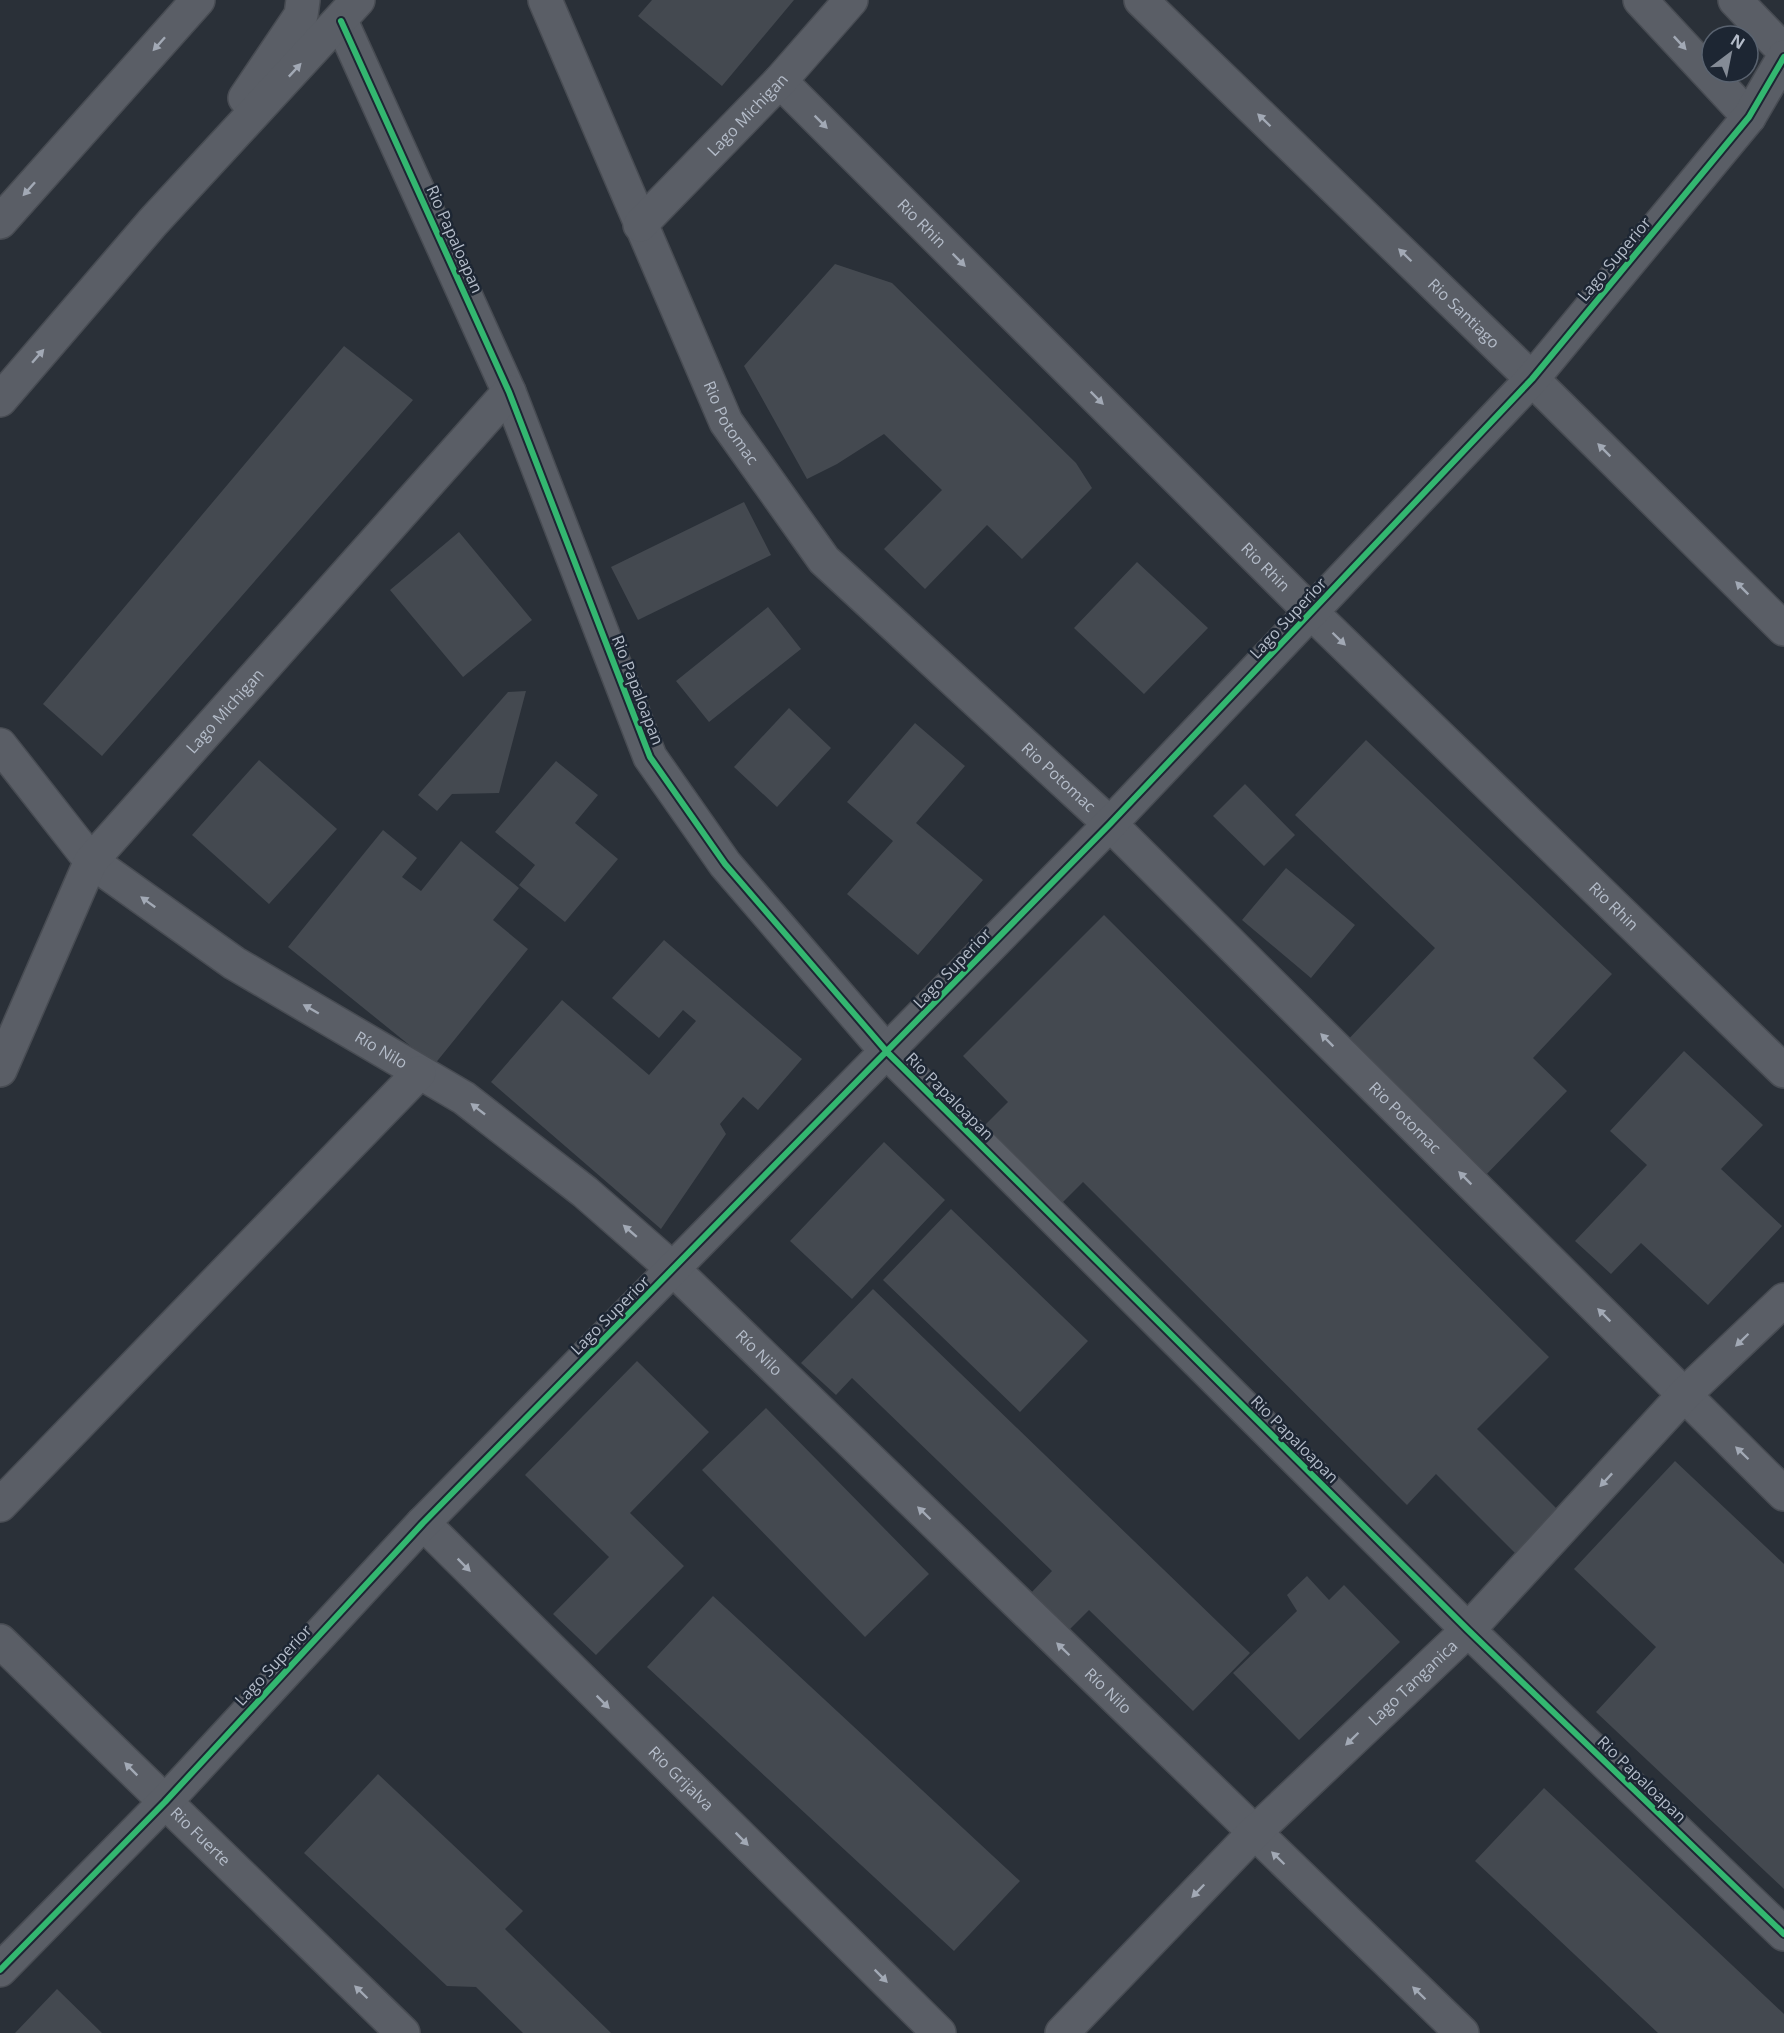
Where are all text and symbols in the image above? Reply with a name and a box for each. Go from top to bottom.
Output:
north arrow [1700,24,1760,84]
text: N [1727,29,1749,54]
one-way arrow [1673,35,1686,50]
one-way arrow [153,36,166,51]
one-way arrow [287,64,301,78]
street label: Lago Michigan [702,69,793,161]
one-way arrow [1258,113,1272,127]
one-way arrow [814,115,828,129]
one-way arrow [22,182,36,197]
street label: Rio Papaloapan [421,182,489,296]
street label: Rio Rhin [893,194,952,253]
street label: Lago Superior [1572,212,1656,306]
one-way arrow [1398,249,1412,263]
one-way arrow [952,253,966,267]
street label: Rio Santiago [1423,273,1505,353]
one-way arrow [31,349,44,364]
street label: Rio Potomac [699,377,764,469]
one-way arrow [1090,391,1105,405]
one-way arrow [1598,444,1612,458]
street label: Rio Rhin [1236,537,1295,596]
street label: Lago Superior [1245,572,1332,663]
one-way arrow [1736,581,1750,595]
street label: Rio Papaloapan [607,632,669,748]
one-way arrow [1332,632,1346,646]
street label: Lago Michigan [181,664,269,758]
street label: Rio Potomac [1017,737,1101,817]
street label: Rio Rhin [1584,877,1644,935]
one-way arrow [140,897,156,908]
street label: Lago Superior [908,923,996,1013]
one-way arrow [302,1004,319,1014]
street label: Río Nilo [351,1025,412,1074]
one-way arrow [1321,1034,1335,1048]
street label: Rio Papaloapan [901,1047,999,1145]
street label: Rio Potomac [1364,1077,1446,1159]
one-way arrow [470,1103,486,1115]
one-way arrow [1459,1171,1473,1185]
one-way arrow [623,1225,638,1238]
street label: Lago Superior [566,1270,655,1359]
one-way arrow [1597,1309,1611,1323]
street label: Río Nilo [731,1325,788,1380]
one-way arrow [1734,1333,1749,1347]
street label: Rio Papaloapan [1246,1390,1344,1488]
one-way arrow [1736,1446,1750,1460]
one-way arrow [1599,1472,1613,1487]
one-way arrow [917,1506,931,1520]
one-way arrow [457,1557,471,1571]
street label: Lago Superior [230,1619,317,1710]
street label: Lago Tanganica [1363,1635,1462,1730]
one-way arrow [1057,1642,1071,1656]
street label: Río Nilo [1080,1663,1137,1719]
one-way arrow [596,1694,610,1708]
street label: Rio Papaloapan [1593,1731,1691,1827]
one-way arrow [1346,1732,1360,1746]
street label: Rio Grijalva [644,1741,719,1815]
one-way arrow [123,1762,138,1776]
street label: Rio Fuerte [166,1802,236,1871]
one-way arrow [734,1831,748,1845]
one-way arrow [1271,1851,1286,1865]
one-way arrow [1192,1883,1206,1897]
one-way arrow [873,1968,887,1982]
one-way arrow [355,1986,369,2000]
one-way arrow [1413,1986,1427,2000]

